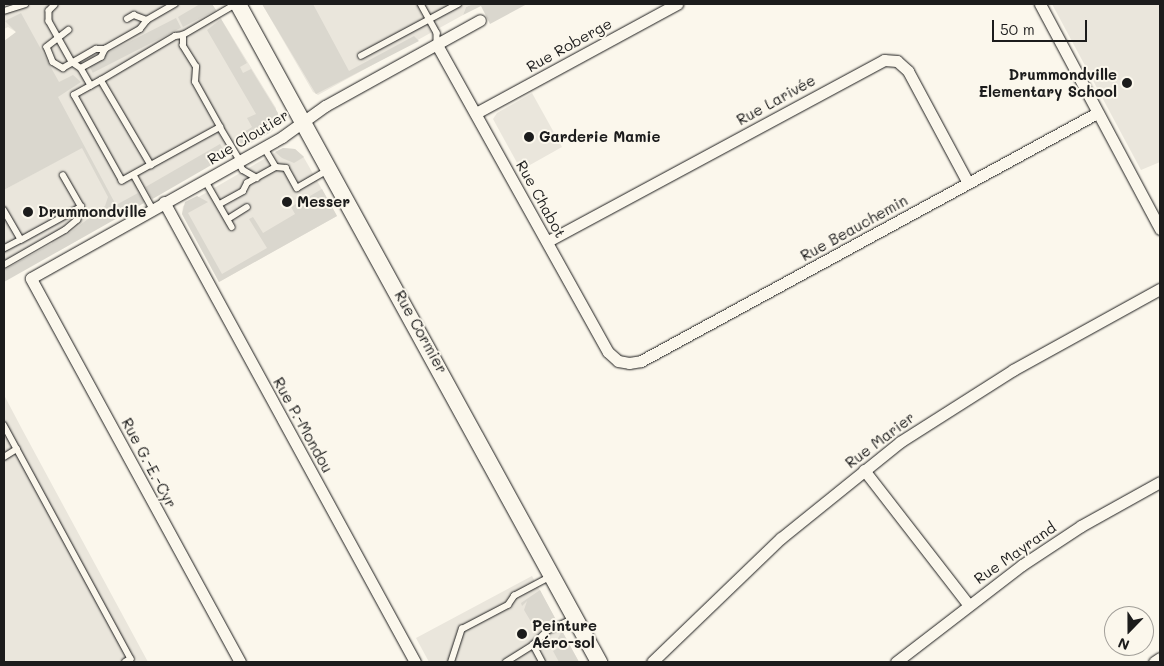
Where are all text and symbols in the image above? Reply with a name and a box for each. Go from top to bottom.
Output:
scale bar [994,10,1089,42]
street label: Rue Roberge [523,14,615,76]
text: 50 m [1000,19,1035,39]
place label: Drummondville Elementary School [978,65,1117,100]
street label: Rue Larivée [733,71,819,129]
marker: Drummondville Elementary School [1121,77,1133,89]
street label: Rue Cloutier [204,106,292,168]
place label: Garderie Mamie [539,128,660,146]
marker: Garderie Mamie [523,131,535,143]
street label: Rue Chabot [512,157,570,241]
street label: Rue Beauchemin [797,191,911,265]
place label: Messer [297,193,350,211]
marker: Messer [281,196,293,208]
place label: Drummondville [38,203,146,221]
marker: Drummondville [22,206,34,218]
street label: Rue Cormier [391,287,451,377]
street label: Rue P.-Mondou [269,374,337,476]
street label: Rue Marier [842,408,918,472]
street label: Rue G.-E.-Cyr [118,415,180,511]
street label: Rue Mayrand [971,518,1059,588]
north arrow [1104,606,1154,656]
place label: Peinture Aéro-sol [532,616,597,651]
marker: Peinture Aéro-sol [516,628,528,640]
text: N [1115,634,1132,655]

